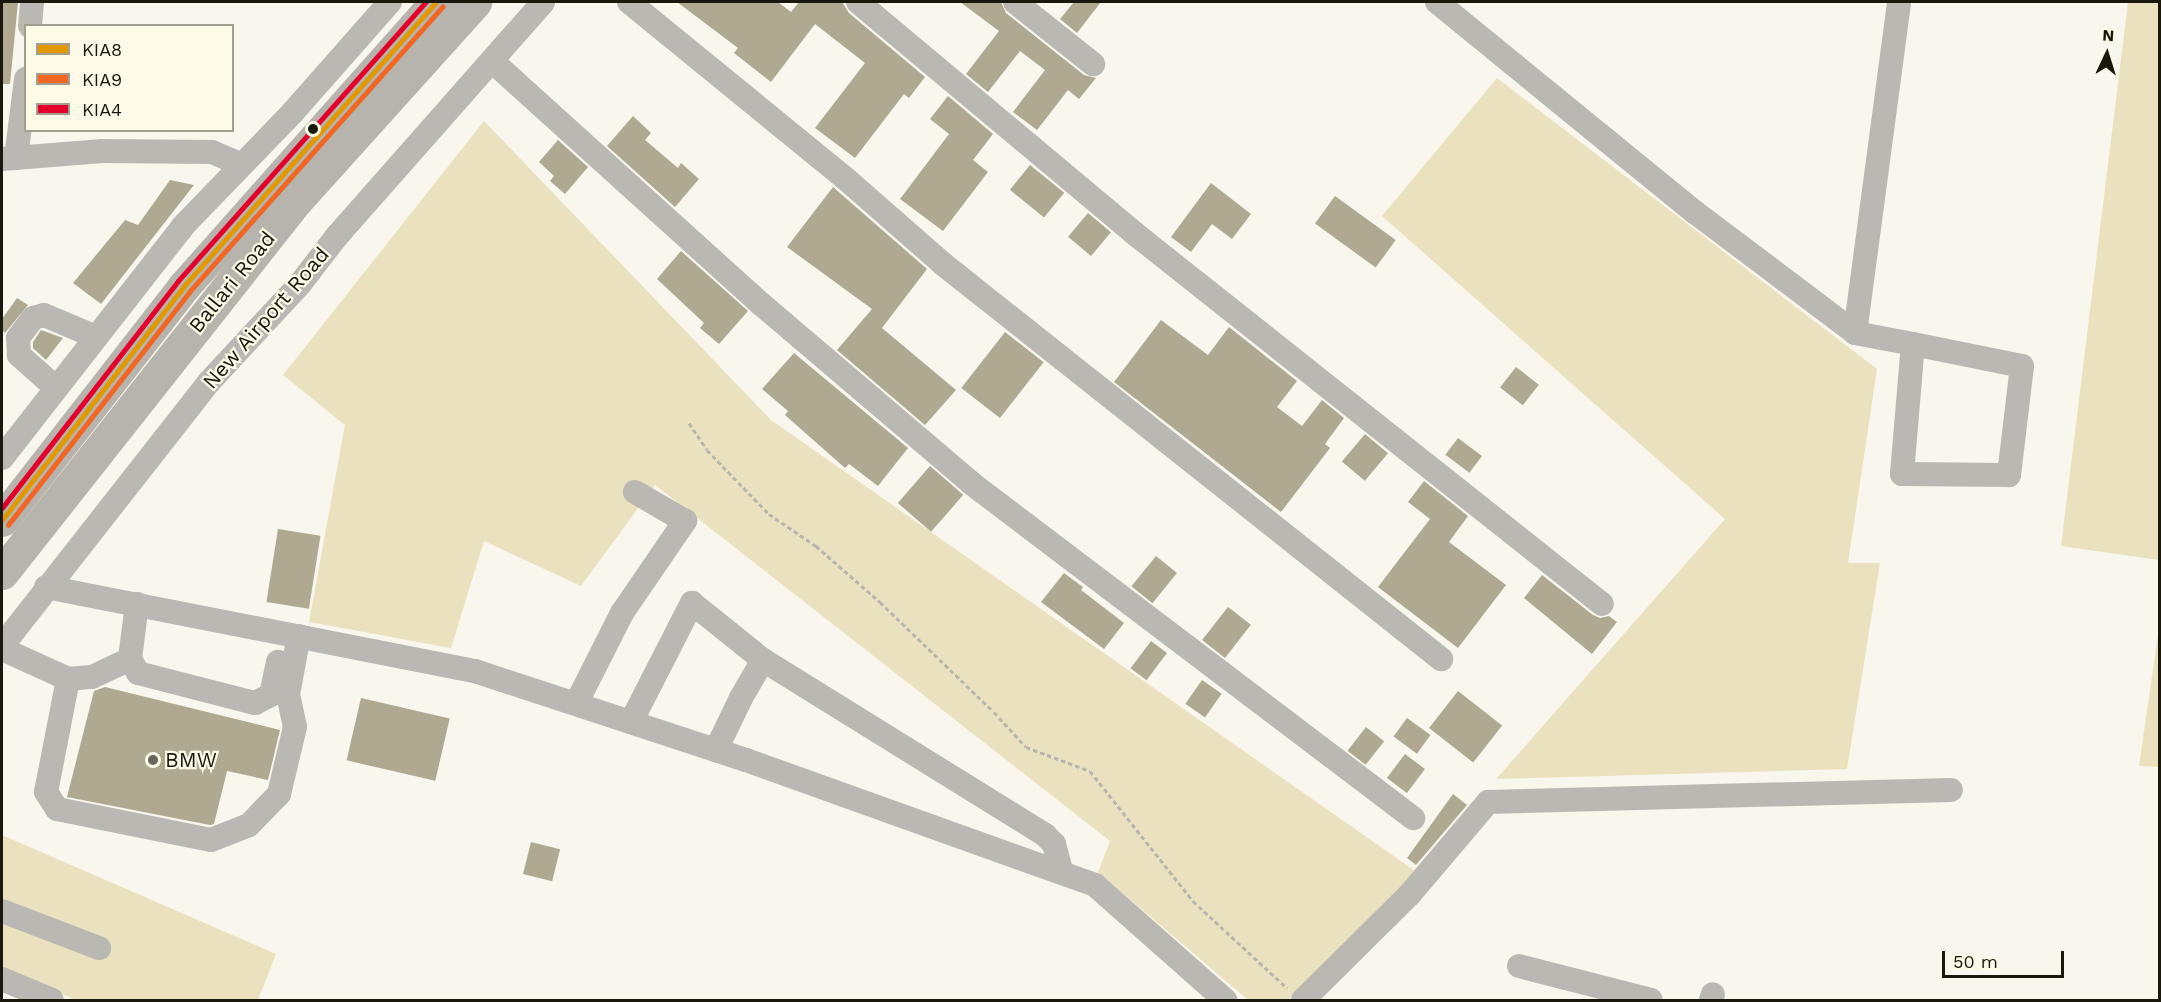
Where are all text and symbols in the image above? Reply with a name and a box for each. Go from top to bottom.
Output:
legend [24,24,234,132]
north arrow [2077,24,2137,84]
text: N [2102,26,2115,45]
text: KIA8 [82,39,122,60]
text: KIA9 [82,69,122,90]
text: KIA4 [82,99,122,120]
unlabelled marker [307,123,319,135]
street label: Ballari Road [184,226,280,338]
street label: New Airport Road [197,242,335,394]
place label: BMW [165,747,217,773]
marker: BMW [146,753,160,767]
scale bar [1945,939,2066,977]
text: 50 m [1953,951,1998,972]

